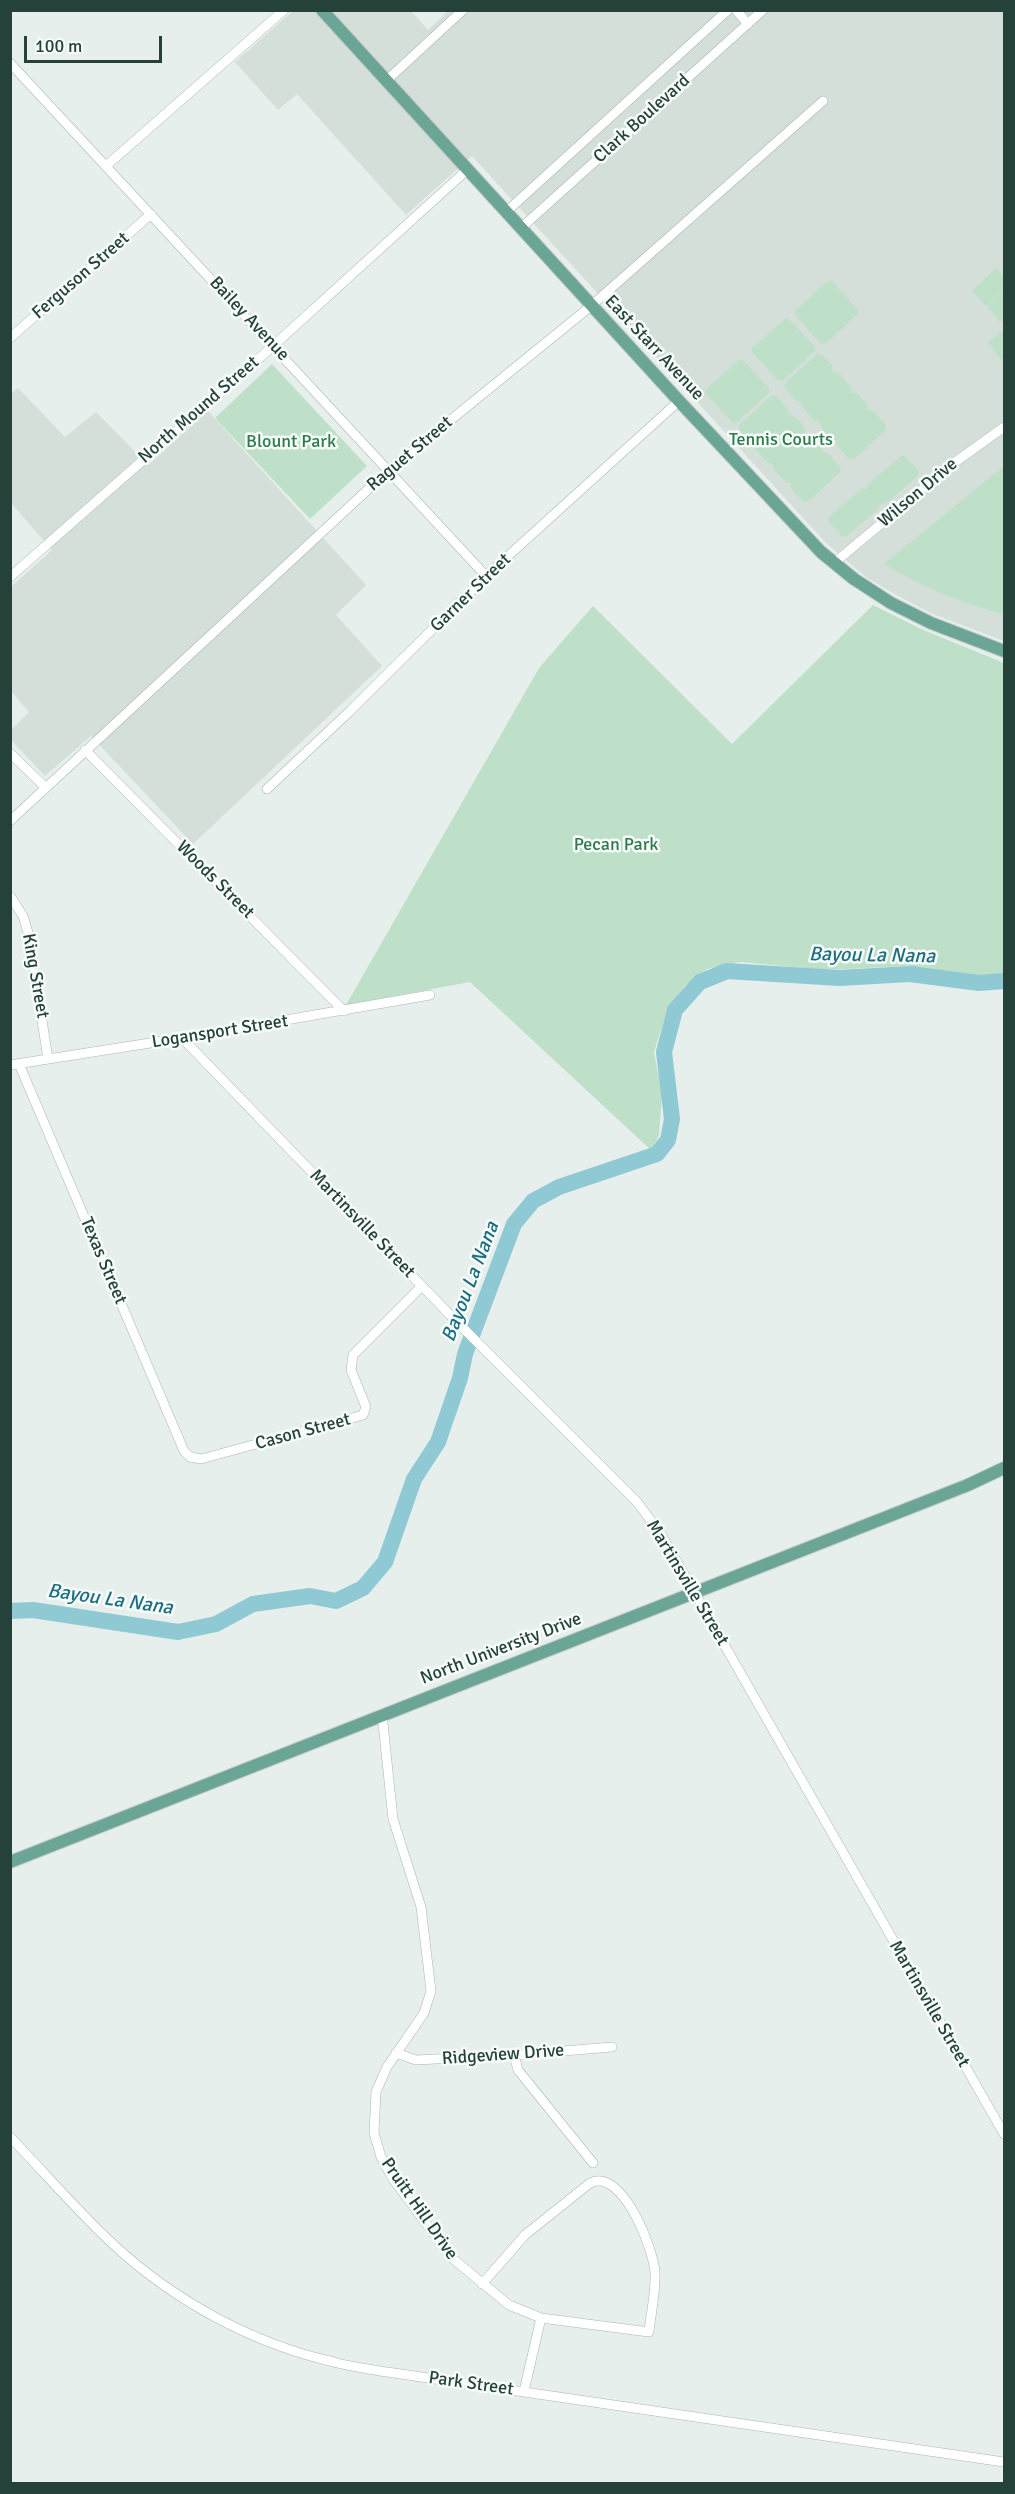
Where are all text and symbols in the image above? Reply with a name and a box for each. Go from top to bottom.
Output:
scale bar [27,24,165,62]
text: 100 m [35,35,82,57]
street label: Clark Boulevard [589,70,695,168]
street label: Ferguson Street [28,228,134,324]
street label: Bailey Avenue [204,272,294,366]
street label: East Starr Avenue [600,291,708,405]
street label: North Mound Street [134,352,264,468]
street label: Raguet Street [363,412,457,496]
park label: Tennis Courts [729,429,833,451]
park label: Blount Park [246,431,336,453]
street label: Wilson Drive [874,454,962,532]
street label: Garner Street [426,549,516,637]
park label: Pecan Park [574,834,658,856]
street label: Woods Street [171,836,259,924]
street label: King Street [17,932,53,1020]
water label: Bayou La Nana [809,943,935,969]
street label: Logansport Street [150,1011,290,1053]
street label: Martinsville Street [305,1165,419,1283]
street label: Texas Street [75,1214,131,1308]
water label: Bayou La Nana [437,1219,505,1345]
street label: Cason Street [253,1409,353,1455]
street label: Martinsville Street [641,1516,733,1650]
water label: Bayou La Nana [46,1579,174,1621]
street label: North University Drive [418,1608,584,1690]
street label: Martinsville Street [884,1937,974,2071]
street label: Ridgeview Drive [441,2040,565,2070]
street label: Pruitt Hill Drive [376,2154,462,2264]
street label: Park Street [427,2367,515,2401]

